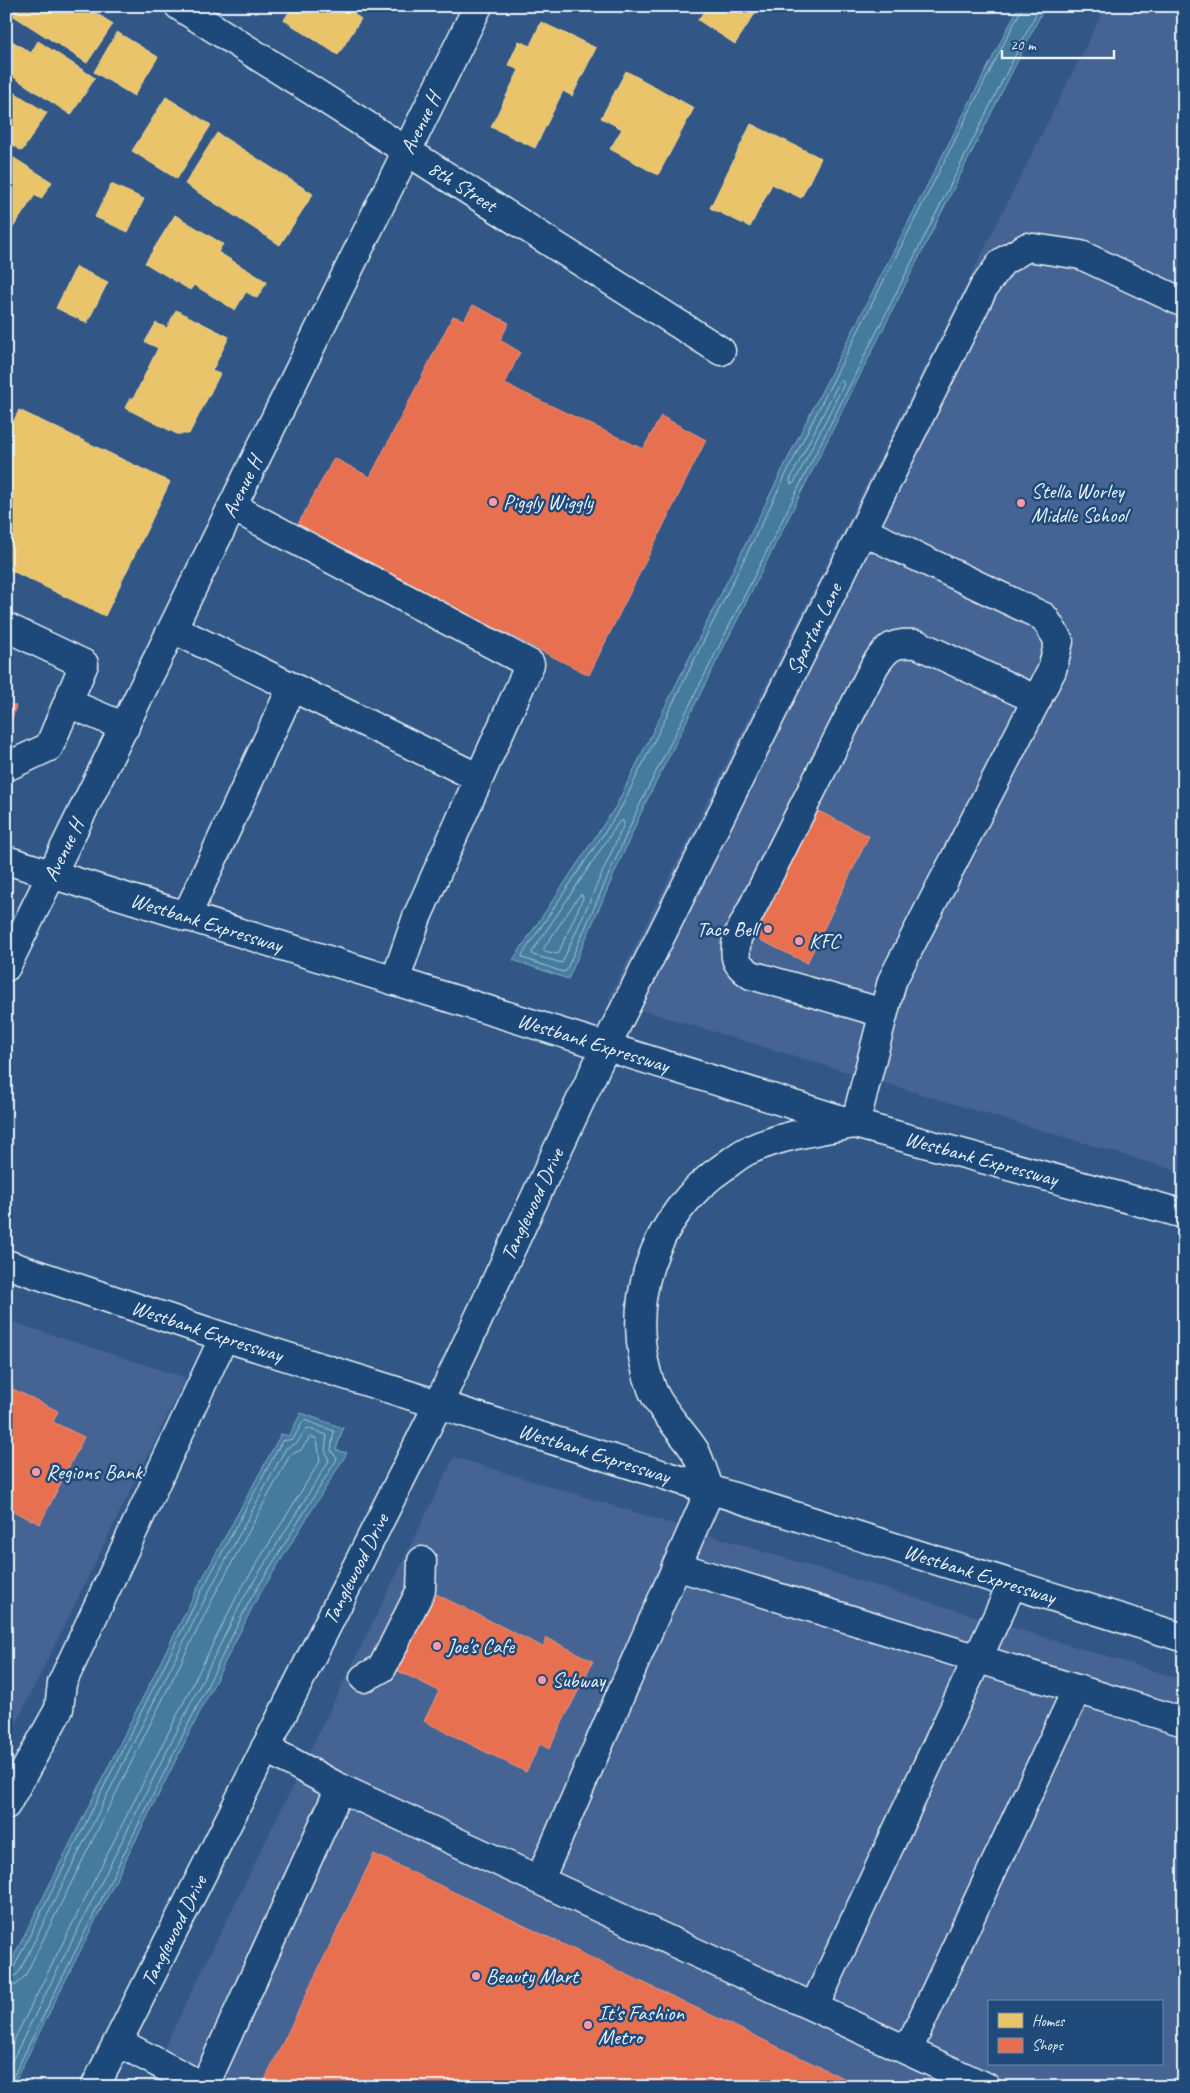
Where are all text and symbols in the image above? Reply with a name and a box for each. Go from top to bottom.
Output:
scale bar [1002,28,1115,60]
text: 20 m [1010,36,1037,55]
street label: Avenue H [394,85,448,158]
street label: 8th Street [423,155,503,219]
street label: Avenue H [216,449,269,522]
place label: Stella Worley Middle School [1031,478,1131,528]
place label: Piggly Wiggly [503,489,595,515]
marker: Piggly Wiggly [487,496,499,508]
marker: Stella Worley Middle School [1015,497,1027,509]
street label: Spartan Lane [780,577,848,679]
street label: Avenue H [37,812,91,885]
street label: Westbank Expressway [127,887,287,959]
place label: Taco Bell [696,916,761,942]
marker: Taco Bell [762,923,774,935]
place label: KFC [809,928,842,954]
marker: KFC [793,935,805,947]
street label: Westbank Expressway [514,1007,674,1079]
street label: Westbank Expressway [902,1125,1062,1192]
street label: Tanglewood Drive [495,1143,570,1264]
street label: Westbank Expressway [128,1294,288,1368]
street label: Westbank Expressway [515,1417,675,1490]
place label: Regions Bank [46,1459,143,1485]
marker: Regions Bank [30,1466,42,1478]
street label: Tanglewood Drive [317,1508,395,1629]
street label: Westbank Expressway [901,1538,1061,1610]
place label: Joe's Cafe [446,1633,515,1659]
marker: Joe's Cafe [431,1640,443,1652]
place label: Subway [552,1667,607,1693]
marker: Subway [536,1674,548,1686]
street label: Tanglewood Drive [135,1870,213,1990]
place label: Beauty Mart [486,1963,580,1989]
marker: Beauty Mart [470,1970,482,1982]
place label: It's Fashion Metro [598,2000,684,2050]
legend [988,2000,1162,2066]
text: Homes [1032,2012,1066,2031]
marker: It's Fashion Metro [582,2019,594,2031]
text: Shops [1032,2036,1065,2055]

